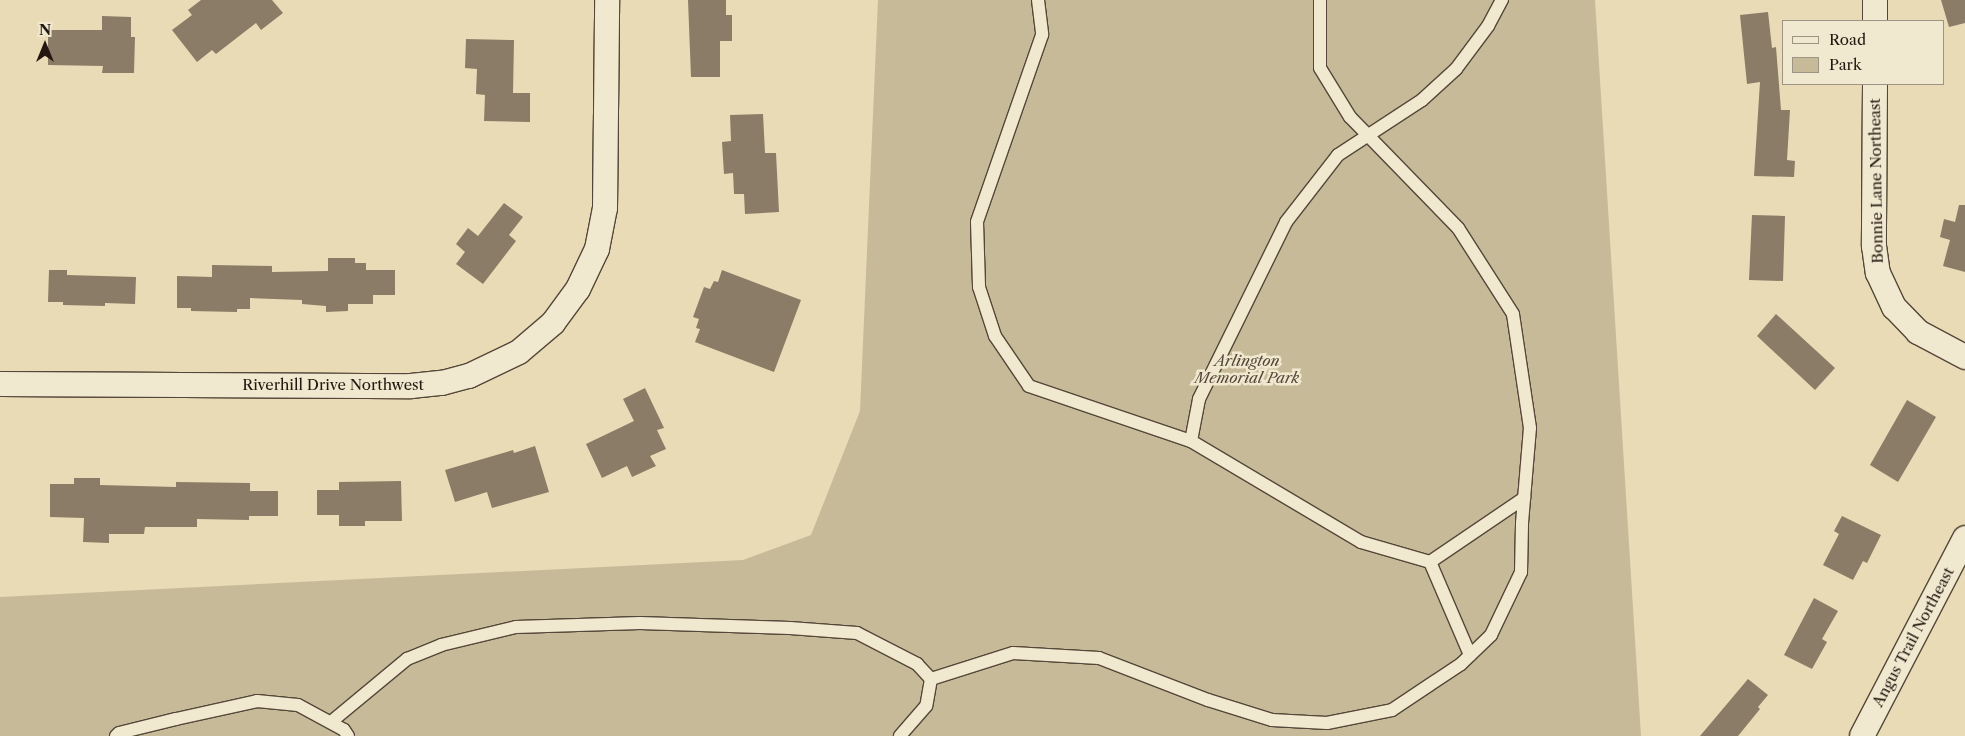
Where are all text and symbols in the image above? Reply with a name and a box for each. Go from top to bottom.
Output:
north arrow [20,20,70,70]
legend [1782,20,1945,85]
text: N [39,21,51,39]
text: Road [1829,30,1866,49]
text: Park [1829,55,1862,74]
street label: Bonnie Lane Northeast [1866,98,1886,264]
park label: Arlington Memorial Park [1195,351,1299,386]
street label: Riverhill Drive Northwest [242,376,424,394]
street label: Angus Trail Northeast [1868,564,1958,710]

